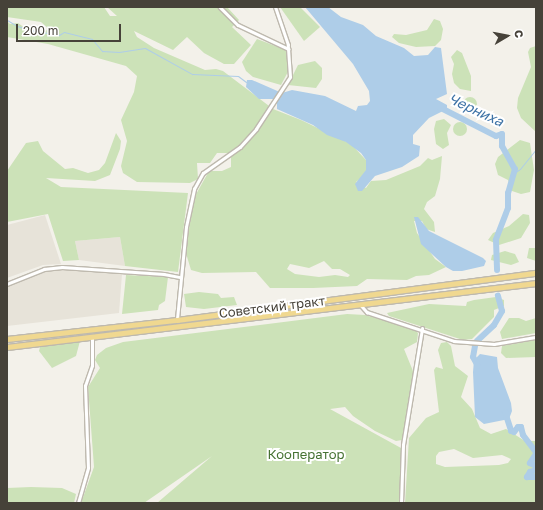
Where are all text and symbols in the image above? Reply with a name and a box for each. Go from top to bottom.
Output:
scale bar [18,16,123,42]
north arrow [487,16,527,56]
text: 200 m [23,23,58,38]
text: С [512,29,526,39]
water label: Черниха [446,90,506,130]
street label: Советский тракт [218,293,326,321]
park label: Кооператор [267,446,345,462]

